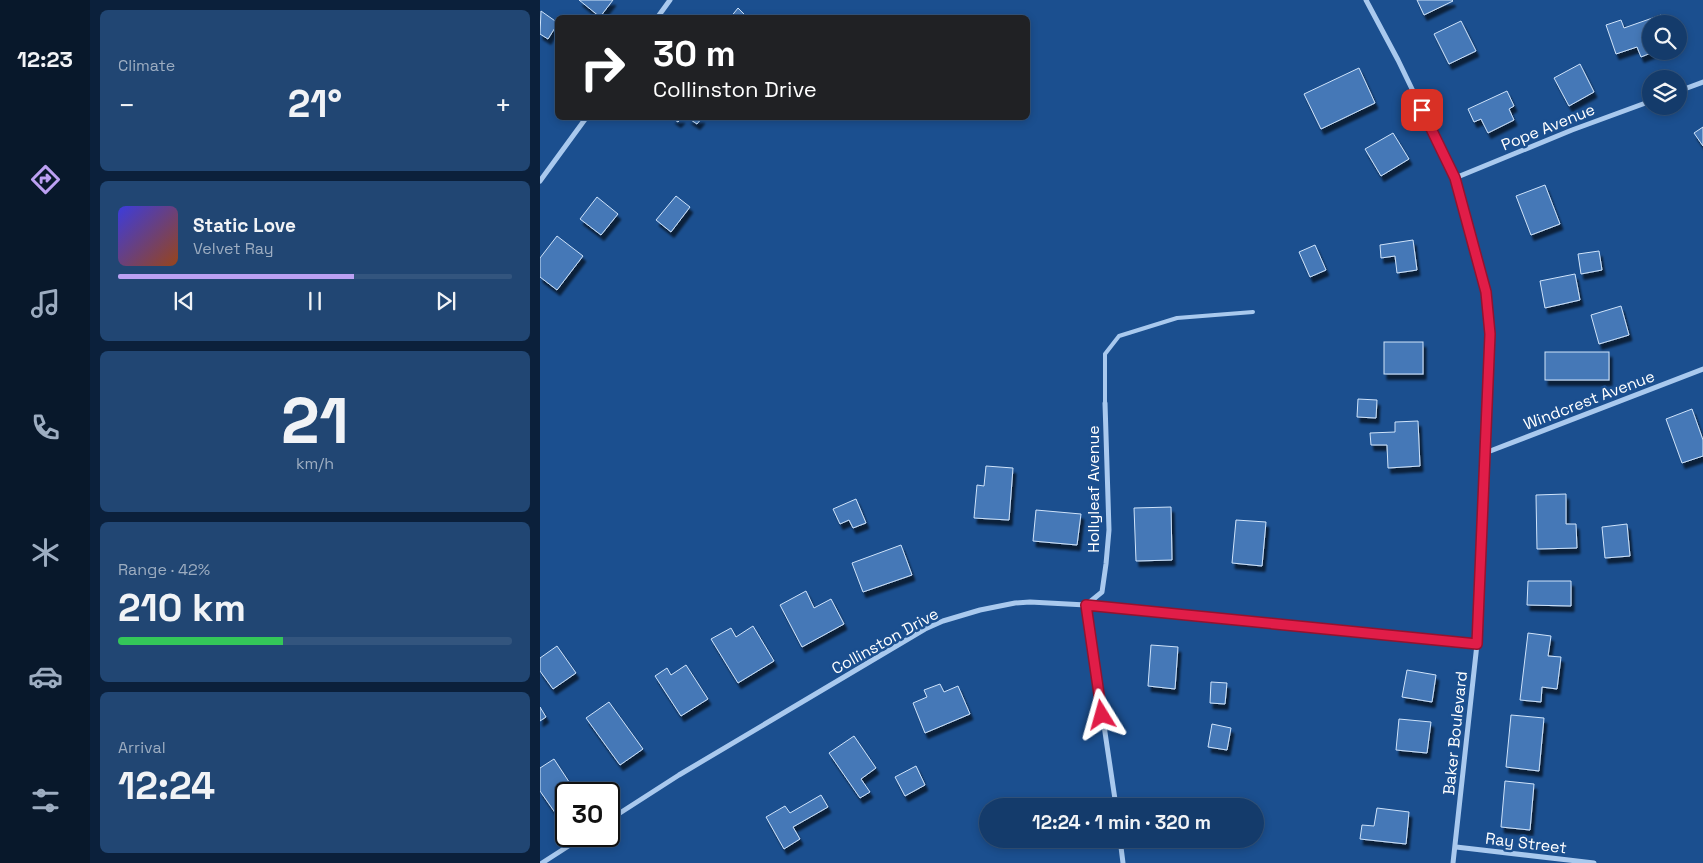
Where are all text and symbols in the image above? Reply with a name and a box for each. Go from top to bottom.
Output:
map controls [1642,15,1687,115]
button: search [1642,15,1687,60]
text: 30 m [653,32,736,76]
icon: right [570,35,635,100]
text: 12:23 [17,45,73,73]
text: Climate [118,55,175,76]
button: layers [1642,70,1687,115]
text: Collinston Drive [653,75,817,103]
text: 21° [288,80,342,128]
text: − [118,87,135,123]
text: + [495,87,512,123]
pin [1401,89,1443,131]
icon: arrive [1408,96,1436,124]
street label: Pope Avenue [1498,99,1598,155]
icon: directions [28,162,63,197]
text: Static Love [193,213,296,238]
text: Velvet Ray [193,238,274,259]
icon: music [28,286,63,321]
icon: previous [170,287,198,315]
icon: pause [301,287,329,315]
icon: next [432,287,460,315]
street label: Windcrest Avenue [1520,365,1658,435]
text: 21 [281,379,349,462]
icon: phone [28,410,63,445]
street label: Hollyleaf Avenue [1083,425,1104,553]
text: km/h [296,453,334,474]
icon: climate [28,535,63,570]
text: Range · 42% [118,559,210,580]
text: 210 km [118,584,246,632]
street label: Collinston Drive [828,603,942,679]
icon: car [28,659,63,694]
street label: Baker Boulevard [1438,670,1472,796]
position arrow [1075,688,1127,740]
text: Arrival [118,737,166,758]
text: 12:24 [118,762,215,810]
speed limit sign: 30 [555,782,620,847]
icon: filters [28,783,63,818]
text: 12:24 · 1 min · 320 m [1032,810,1211,835]
street label: Ray Street [1484,828,1568,858]

